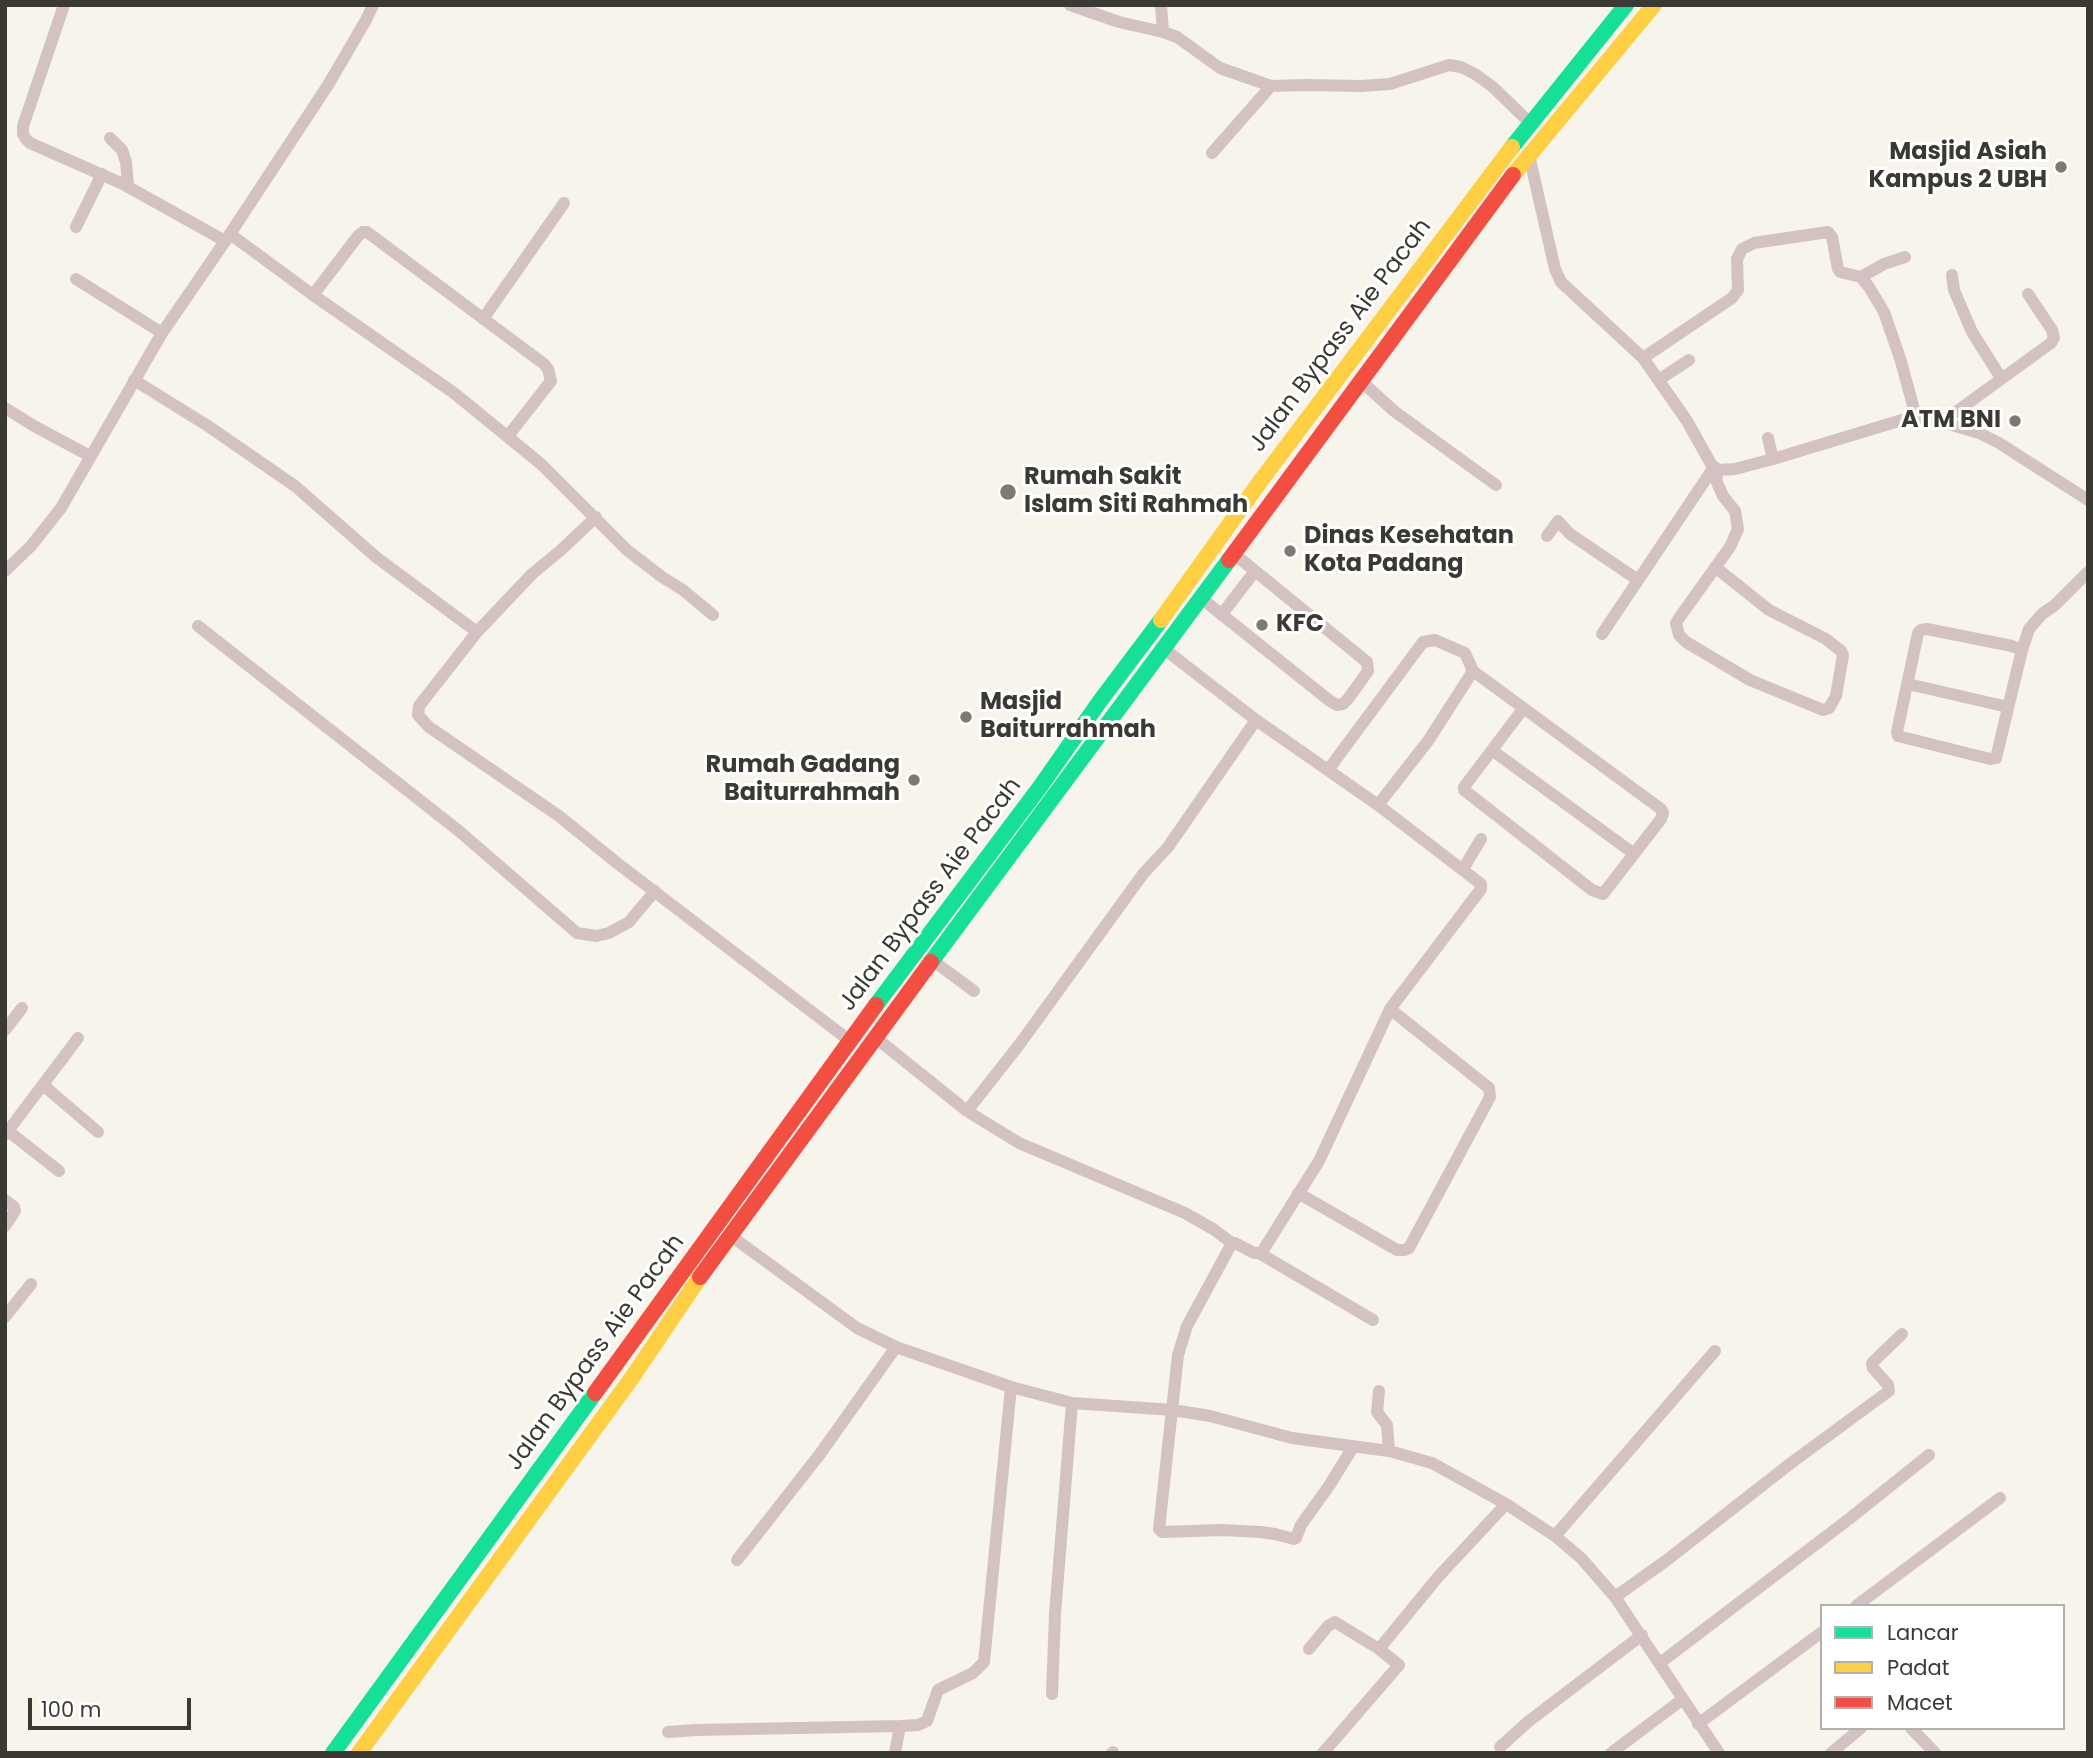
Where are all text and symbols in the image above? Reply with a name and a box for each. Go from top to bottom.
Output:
place label: Masjid Asiah Kampus 2 UBH [1869,139,2047,195]
marker: Masjid Asiah Kampus 2 UBH [2053,159,2069,175]
street label: Jalan Bypass Aie Pacah [1244,214,1438,458]
place label: ATM BNI [1901,407,2001,435]
marker: ATM BNI [2007,413,2023,429]
place label: Rumah Sakit Islam Siti Rahmah [1024,464,1248,520]
marker: Rumah Sakit Islam Siti Rahmah [998,482,1018,502]
place label: Dinas Kesehatan Kota Padang [1304,523,1514,579]
marker: Dinas Kesehatan Kota Padang [1282,543,1298,559]
place label: KFC [1276,611,1324,639]
marker: KFC [1254,617,1270,633]
place label: Masjid Baiturrahmah [980,689,1156,745]
marker: Masjid Baiturrahmah [958,709,974,725]
place label: Rumah Gadang Baiturrahmah [706,752,900,808]
marker: Rumah Gadang Baiturrahmah [906,772,922,788]
street label: Jalan Bypass Aie Pacah [834,773,1028,1017]
street label: Jalan Bypass Aie Pacah [501,1229,691,1477]
legend [1820,1604,2065,1730]
text: Lancar [1887,1618,1958,1647]
text: Padat [1887,1653,1949,1682]
scale bar [32,1684,194,1728]
text: Macet [1887,1688,1953,1717]
text: 100 m [41,1695,101,1724]

